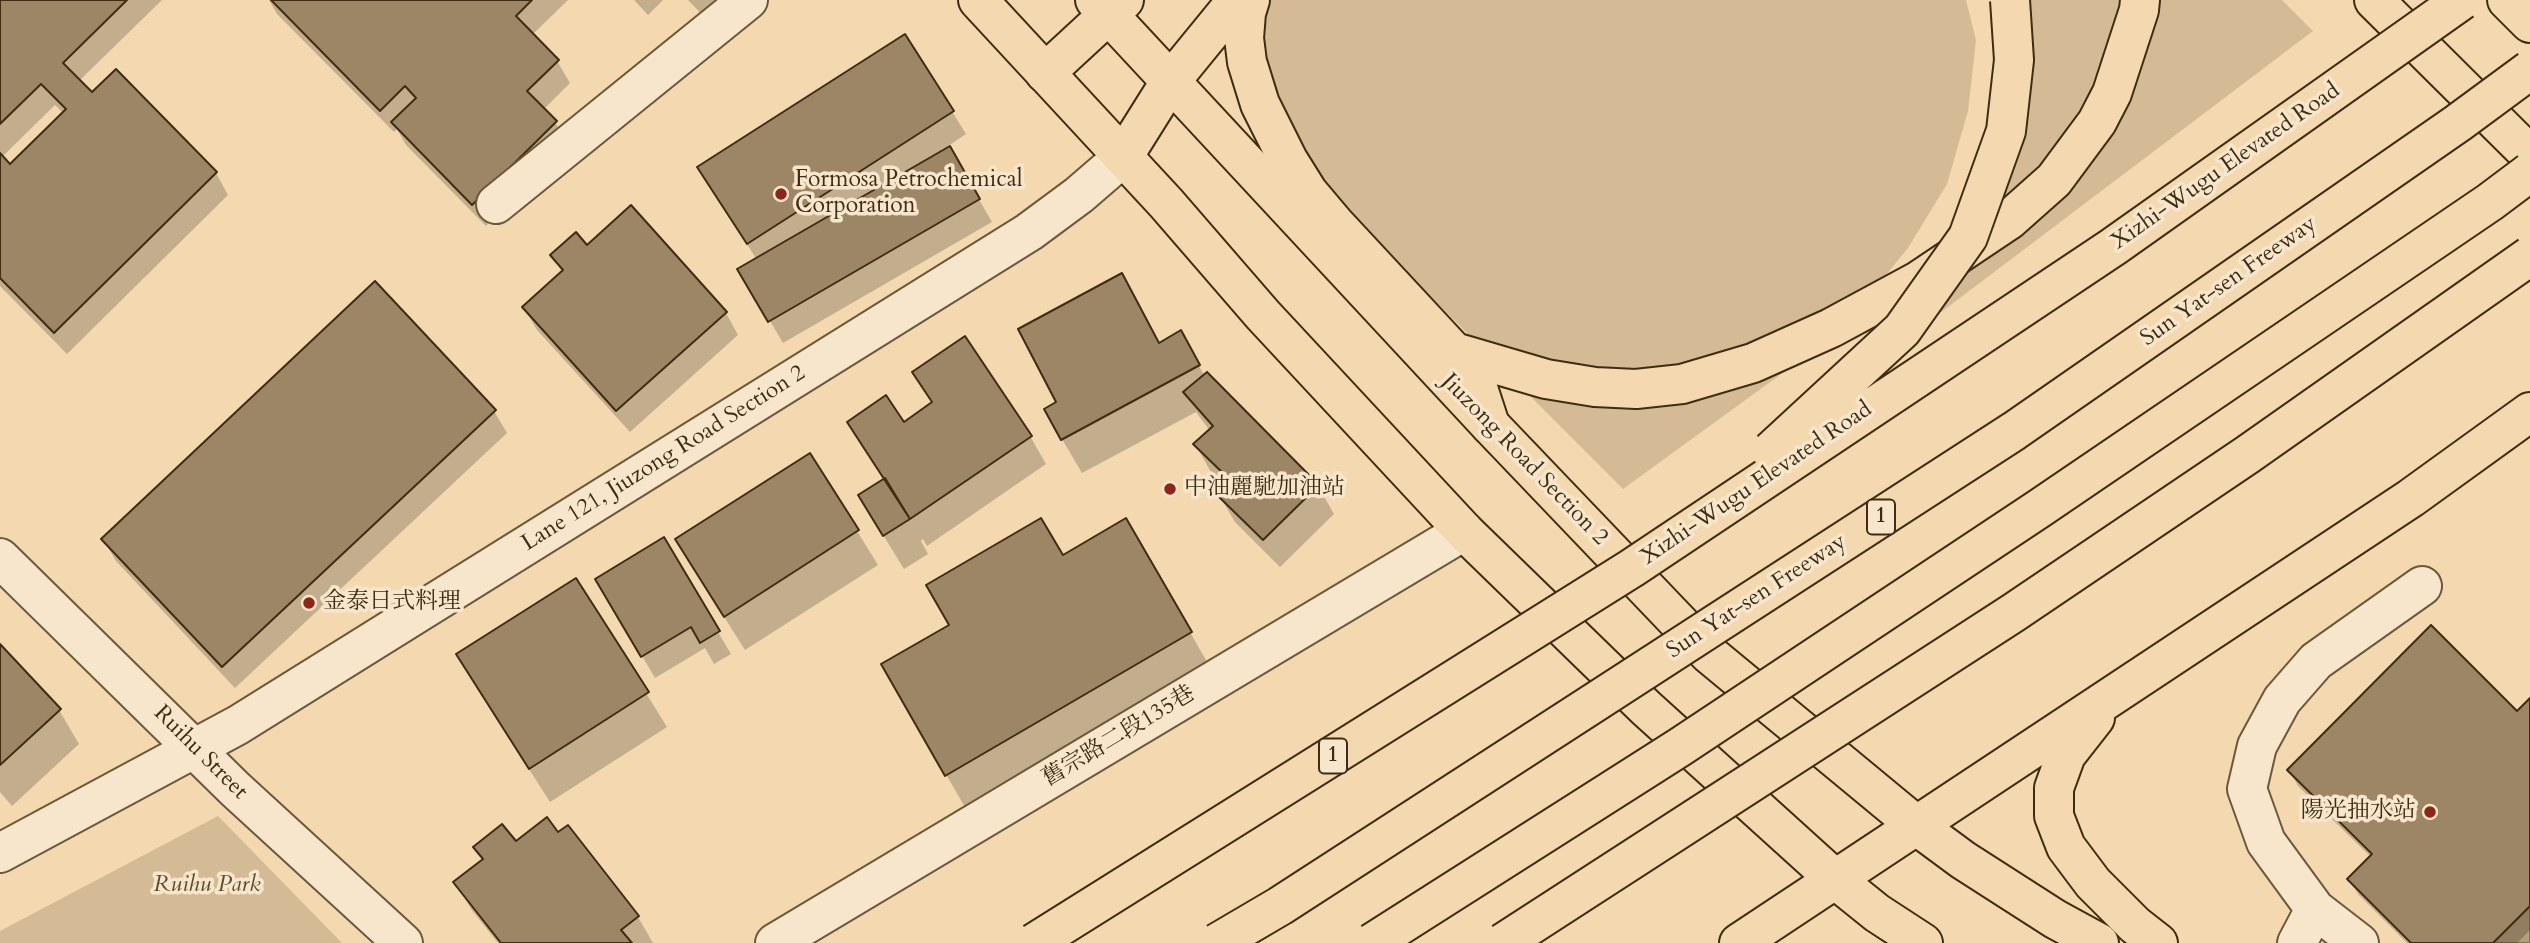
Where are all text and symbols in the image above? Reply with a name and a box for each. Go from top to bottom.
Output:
street label: Xizhi-Wugu Elevated Road [2106,78,2346,256]
place label: Formosa Petrochemical Corporation [795,167,1023,221]
marker: Formosa Petrochemical Corporation [773,186,789,202]
street label: Sun Yat-sen Freeway [2136,211,2322,353]
street label: Lane 121, Jiuzong Road Section 2 [517,360,811,558]
street label: Jiuzong Road Section 2 [1435,368,1613,552]
street label: Xizhi-Wugu Elevated Road [1636,396,1878,572]
place label: 中油麗馳加油站 [1184,475,1345,503]
marker: 中油麗馳加油站 [1162,481,1178,497]
road number: 1 [1867,500,1895,534]
street label: Sun Yat-sen Freeway [1662,529,1852,665]
place label: 金泰日式料理 [323,589,461,617]
marker: 金泰日式料理 [301,595,317,611]
street label: 舊宗路二段135巷 [1038,681,1200,793]
street label: Ruihu Street [147,700,253,806]
road number: 1 [1319,738,1347,774]
place label: 陽光抽水站 [2301,798,2416,826]
marker: 陽光抽水站 [2422,804,2438,820]
park label: Ruihu Park [153,872,261,900]

